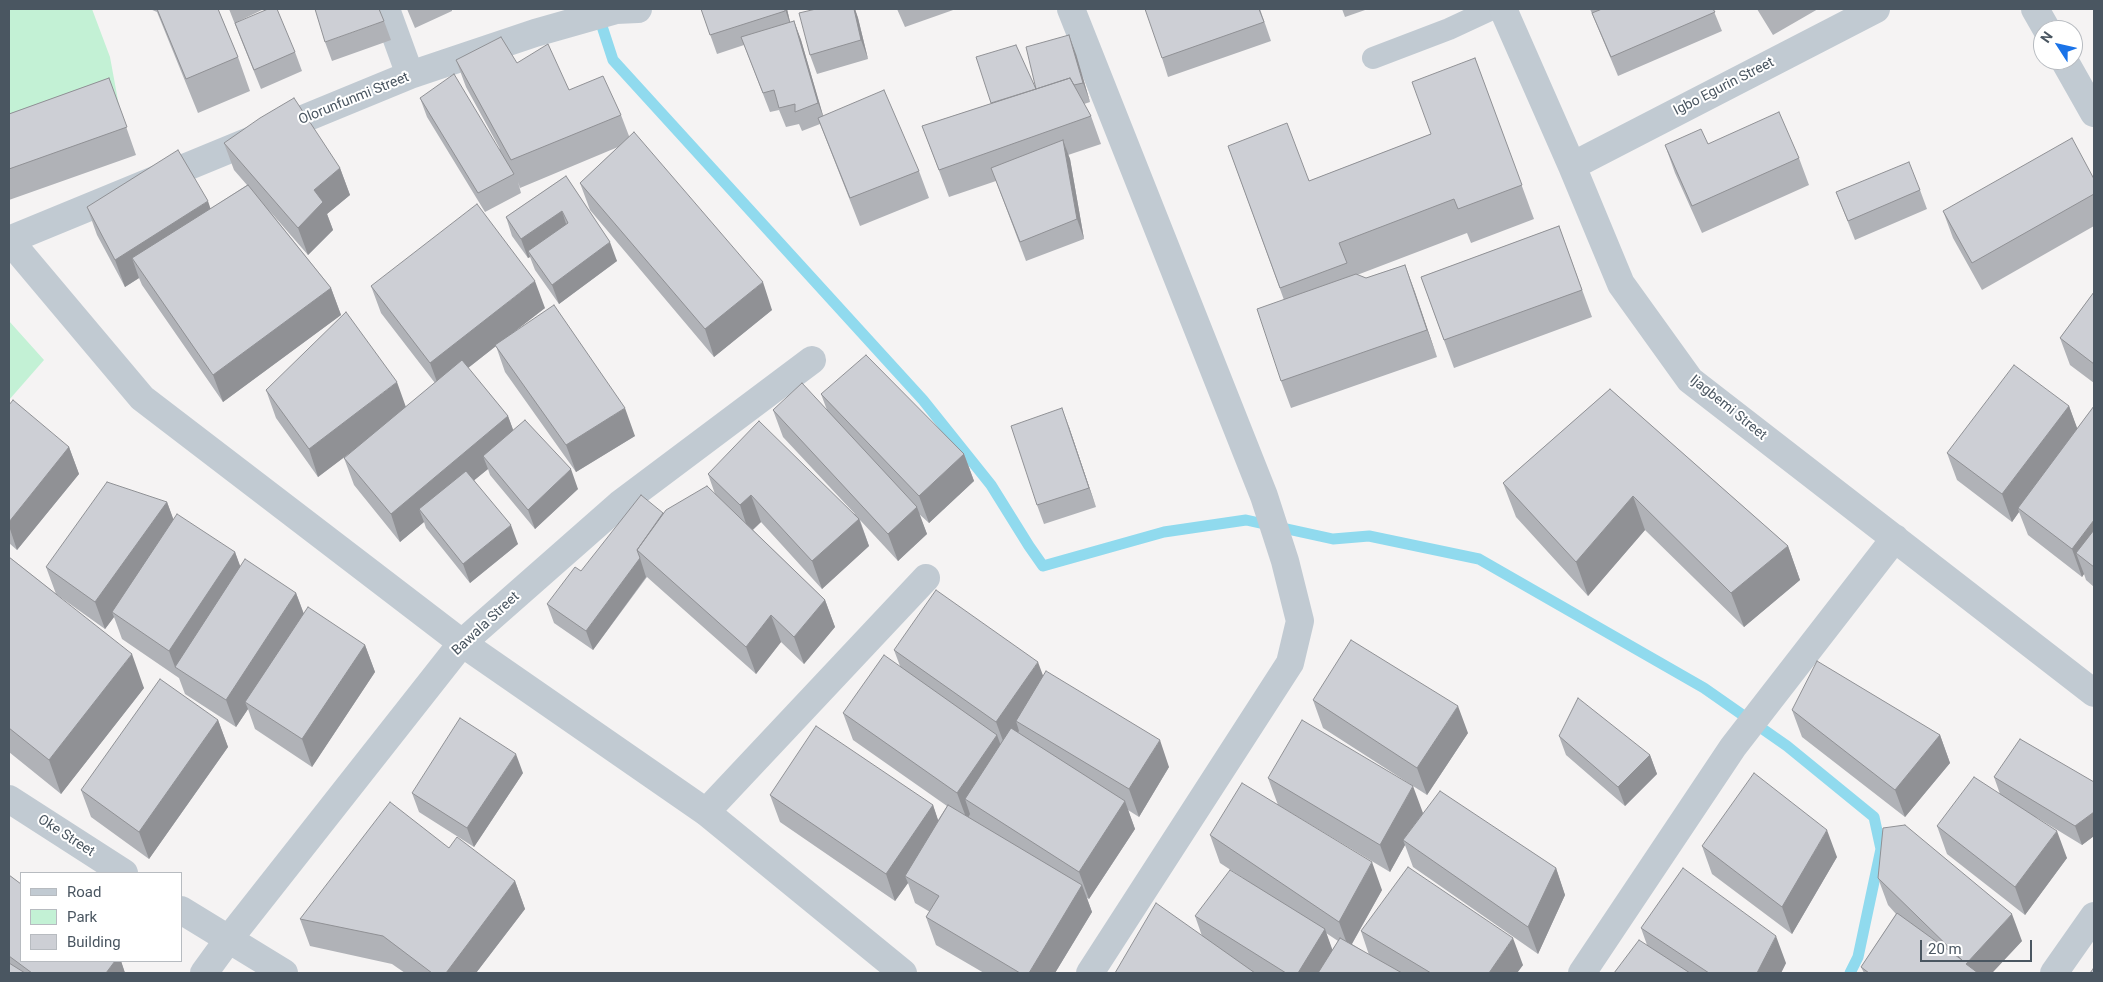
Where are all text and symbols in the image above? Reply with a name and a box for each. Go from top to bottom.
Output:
north arrow [2033,20,2083,70]
text: N [2037,28,2056,46]
street label: Igbo Egurin Street [1671,54,1777,120]
street label: Olorunfunmi Street [296,69,412,129]
street label: Ijagbemi Street [1686,372,1770,444]
street label: Bawala Street [449,589,523,659]
street label: Oke Street [34,811,98,861]
legend [20,872,182,962]
text: Road [67,883,101,901]
text: Park [67,908,97,926]
scale bar [1923,930,2036,962]
text: Building [67,933,121,951]
text: 20 m [1928,940,1962,958]

